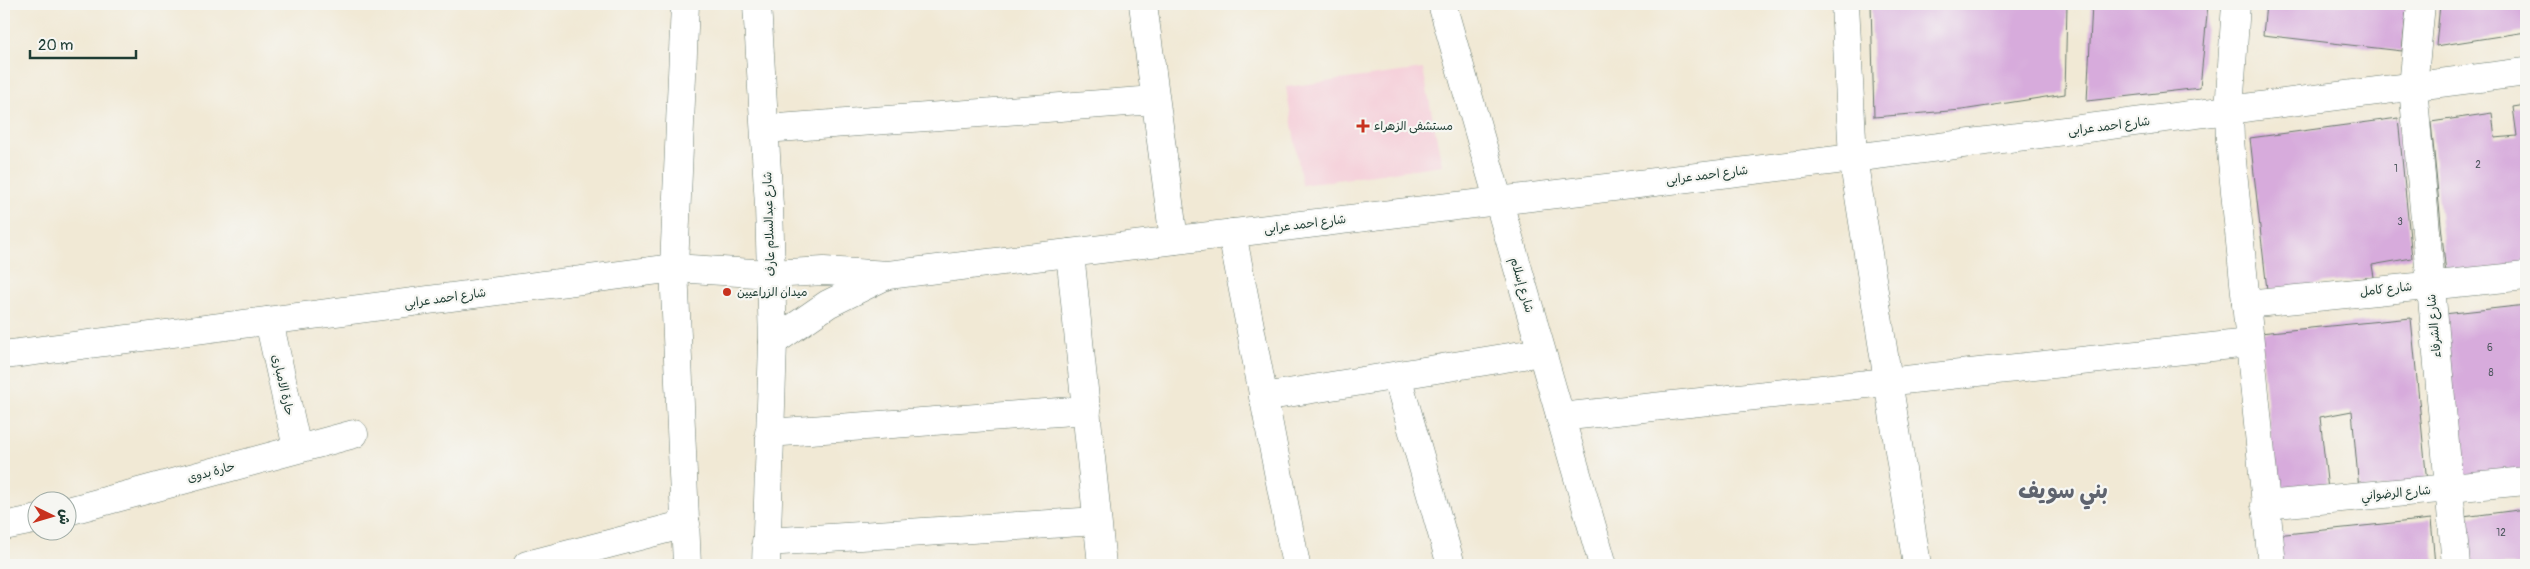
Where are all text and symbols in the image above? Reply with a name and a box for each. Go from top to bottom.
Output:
scale bar [30,28,136,60]
text: 20 m [38,36,73,55]
street label: شارع احمد عرابى [2067,114,2151,140]
marker: مستشفى الزهراء [1356,119,1370,133]
place label: مستشفى الزهراء [1374,119,1453,134]
house number: 2 [2475,159,2481,171]
street label: شارع احمد عرابى [1665,163,1749,189]
house number: 1 [2394,163,2398,175]
street label: شارع عبدالسلام عارف [760,171,780,277]
street label: شارع احمد عرابى [1263,212,1347,238]
house number: 3 [2397,216,2403,228]
street label: شارع إسلام [1505,256,1537,315]
street label: شارع كامل [2359,279,2413,301]
street label: شارع احمد عرابى [403,285,487,313]
place label: ميدان الزراعيين [737,285,808,300]
marker: ميدان الزراعيين [721,286,733,298]
street label: شارع الشرفاء [2424,293,2446,358]
house number: 6 [2487,342,2493,354]
street label: حارة الامبارى [268,353,297,417]
house number: 8 [2488,367,2494,379]
street label: حارة بدوى [186,459,237,486]
district label: بني سويف [2018,477,2108,510]
street label: شارع الرضواني [2361,483,2432,507]
north arrow [28,492,78,542]
text: ش [55,509,74,526]
house number: 12 [2496,527,2506,539]

